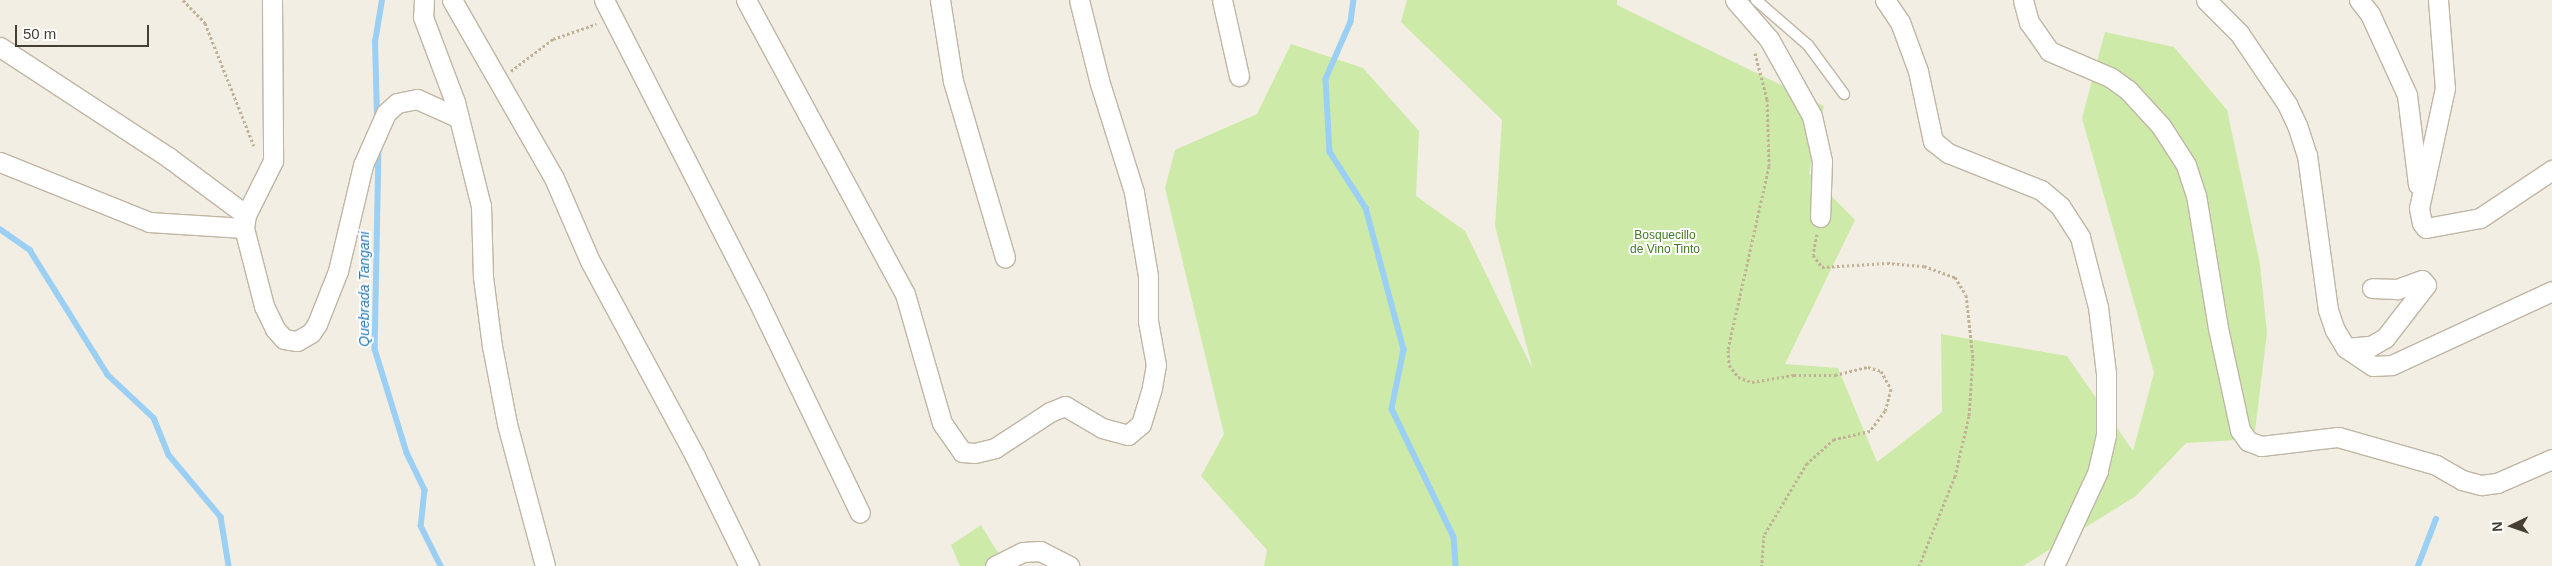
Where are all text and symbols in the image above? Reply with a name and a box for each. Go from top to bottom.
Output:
scale bar [18,15,151,47]
text: 50 m [23,25,56,42]
park label: Bosquecillo de Vino Tinto [1630,229,1700,257]
water label: Quebrada Tangani [356,231,372,347]
north arrow [2487,501,2537,551]
text: N [2489,521,2505,532]

